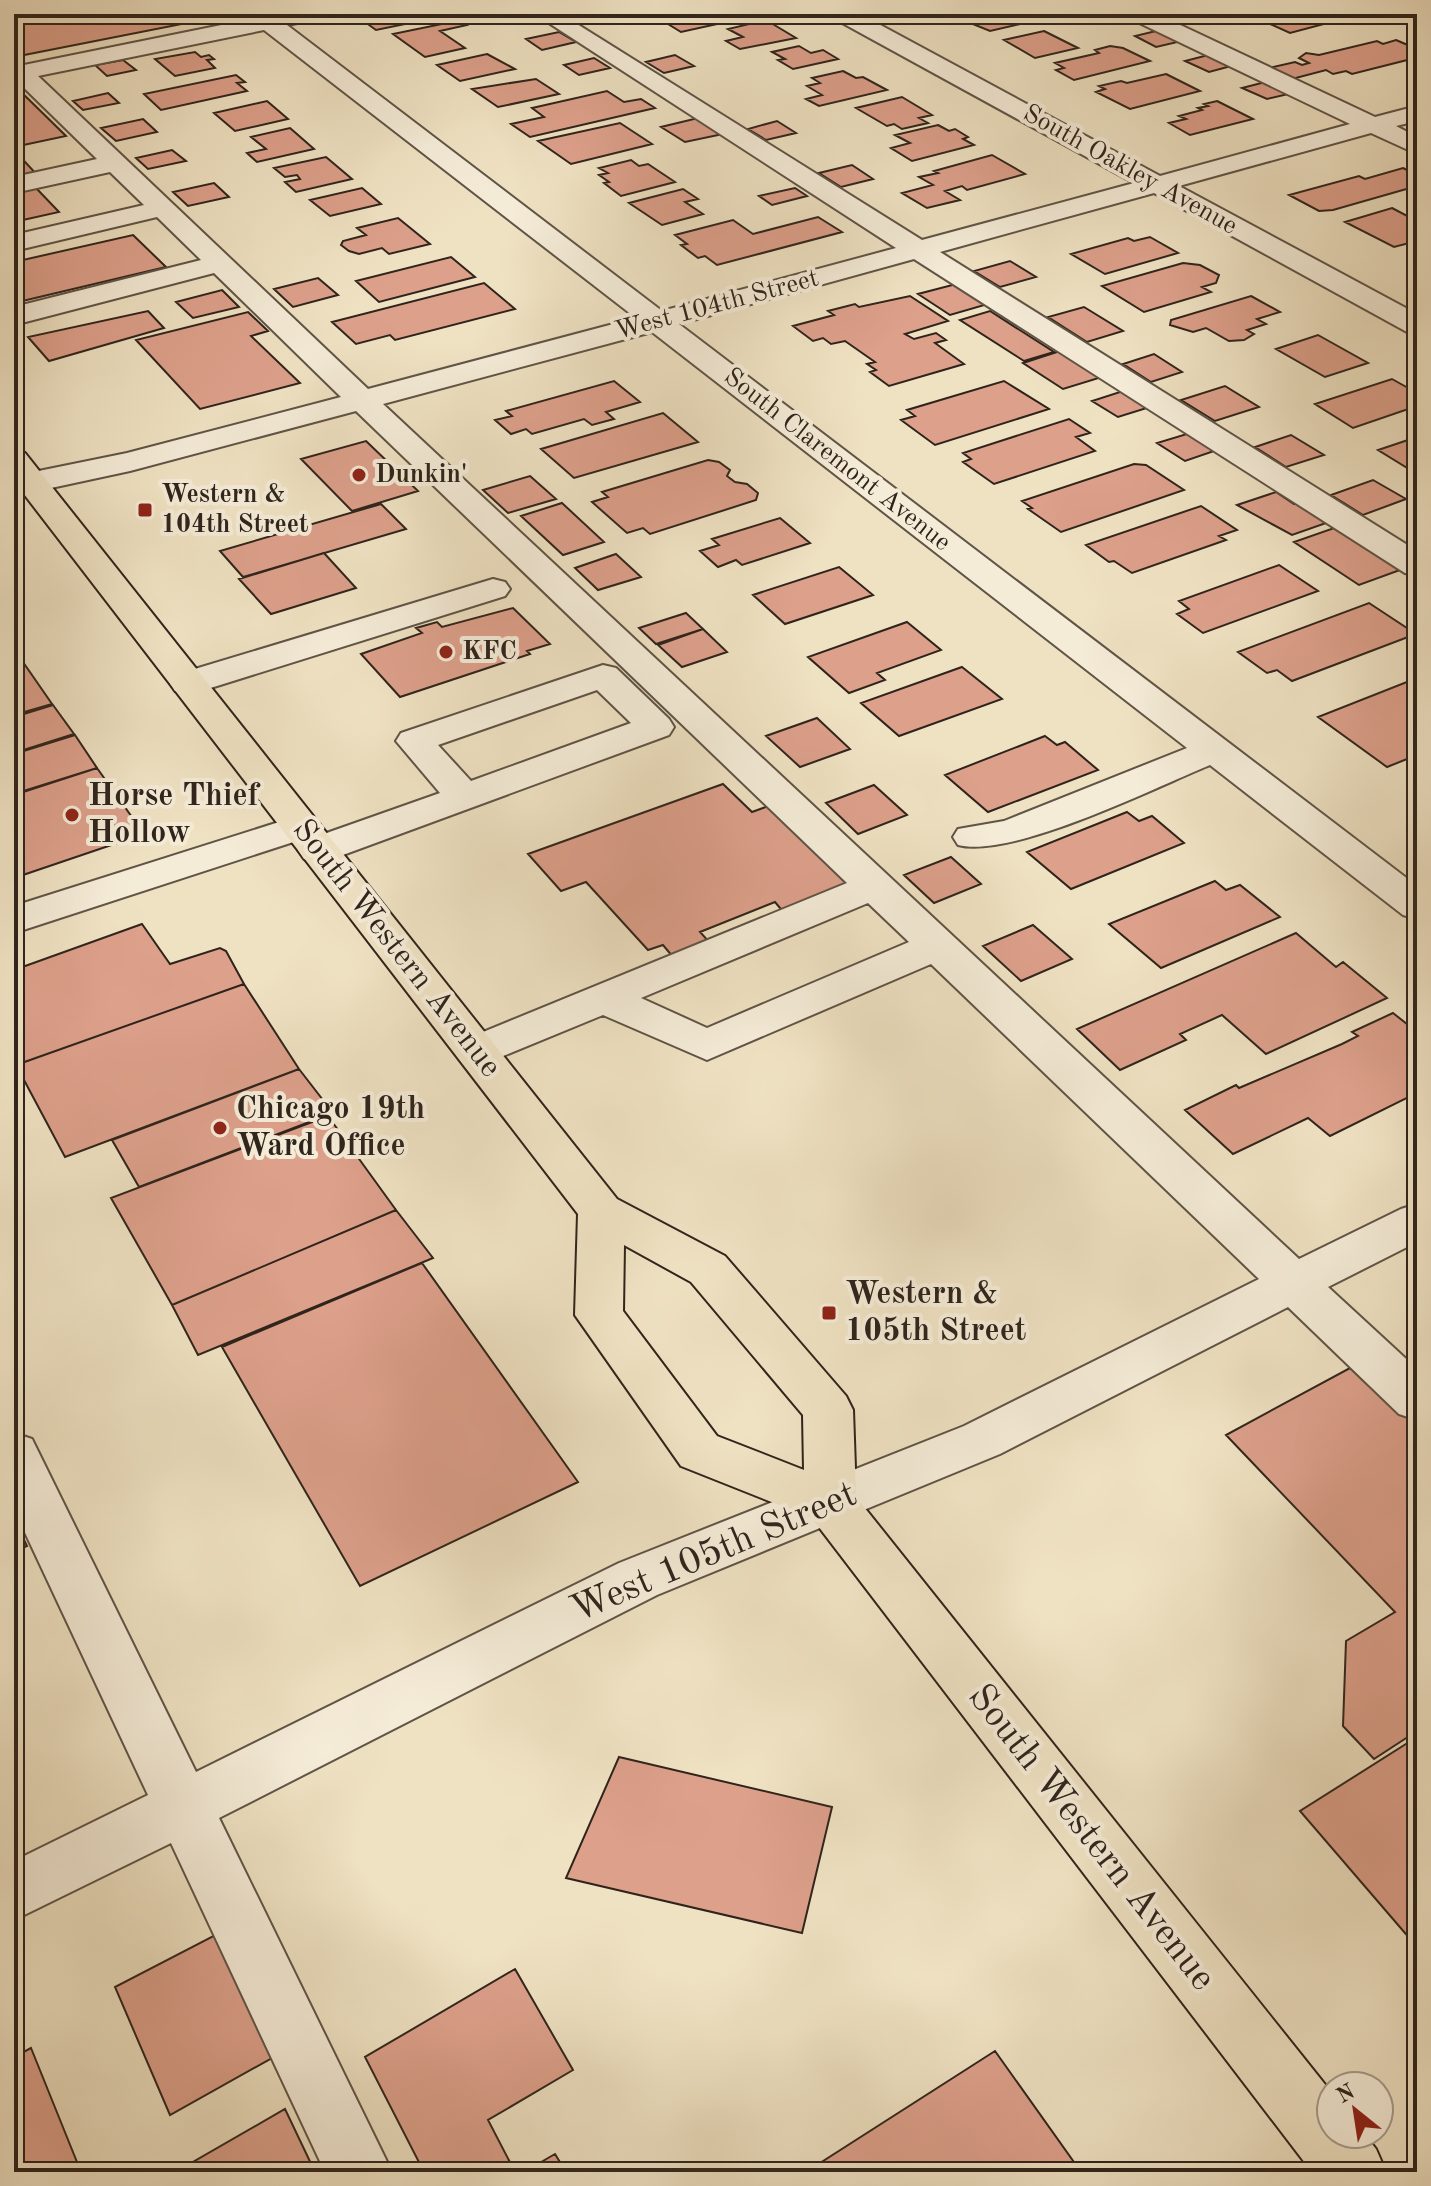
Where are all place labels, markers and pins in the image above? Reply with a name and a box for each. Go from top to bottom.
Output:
place label: Dunkin' [375,462,467,488]
marker: Dunkin' [350,466,368,484]
place label: Western & 104th Street [161,482,308,538]
marker: Western & 104th Street [136,501,154,519]
place label: KFC [462,639,517,665]
marker: KFC [437,643,455,661]
place label: Horse Thief Hollow [88,781,261,850]
marker: Horse Thief Hollow [63,806,81,824]
place label: Chicago 19th Ward Office [236,1094,425,1163]
marker: Chicago 19th Ward Office [211,1119,229,1137]
place label: Western & 105th Street [845,1279,1026,1348]
marker: Western & 105th Street [820,1304,838,1322]

